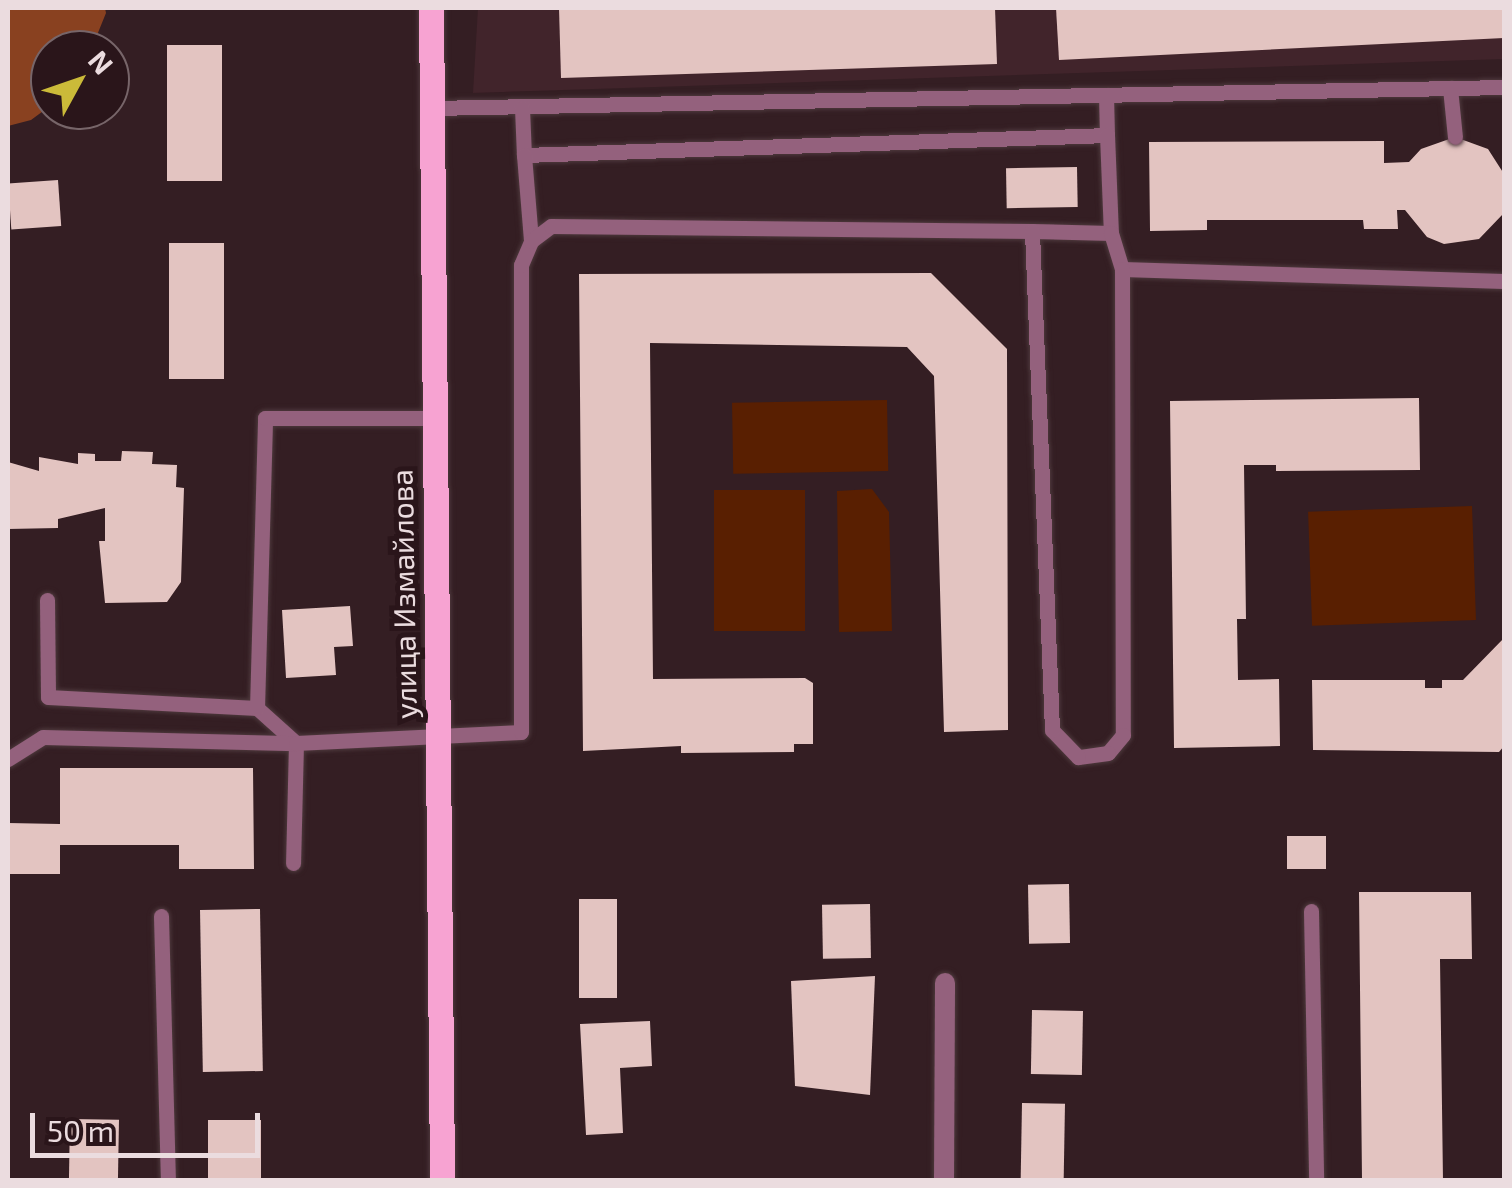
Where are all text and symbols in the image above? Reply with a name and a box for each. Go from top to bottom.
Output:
north arrow [30,30,130,130]
text: N [82,43,121,81]
street label: улица Измайлова [383,469,423,719]
scale bar [35,1093,265,1155]
text: 50 m [47,1112,114,1148]

